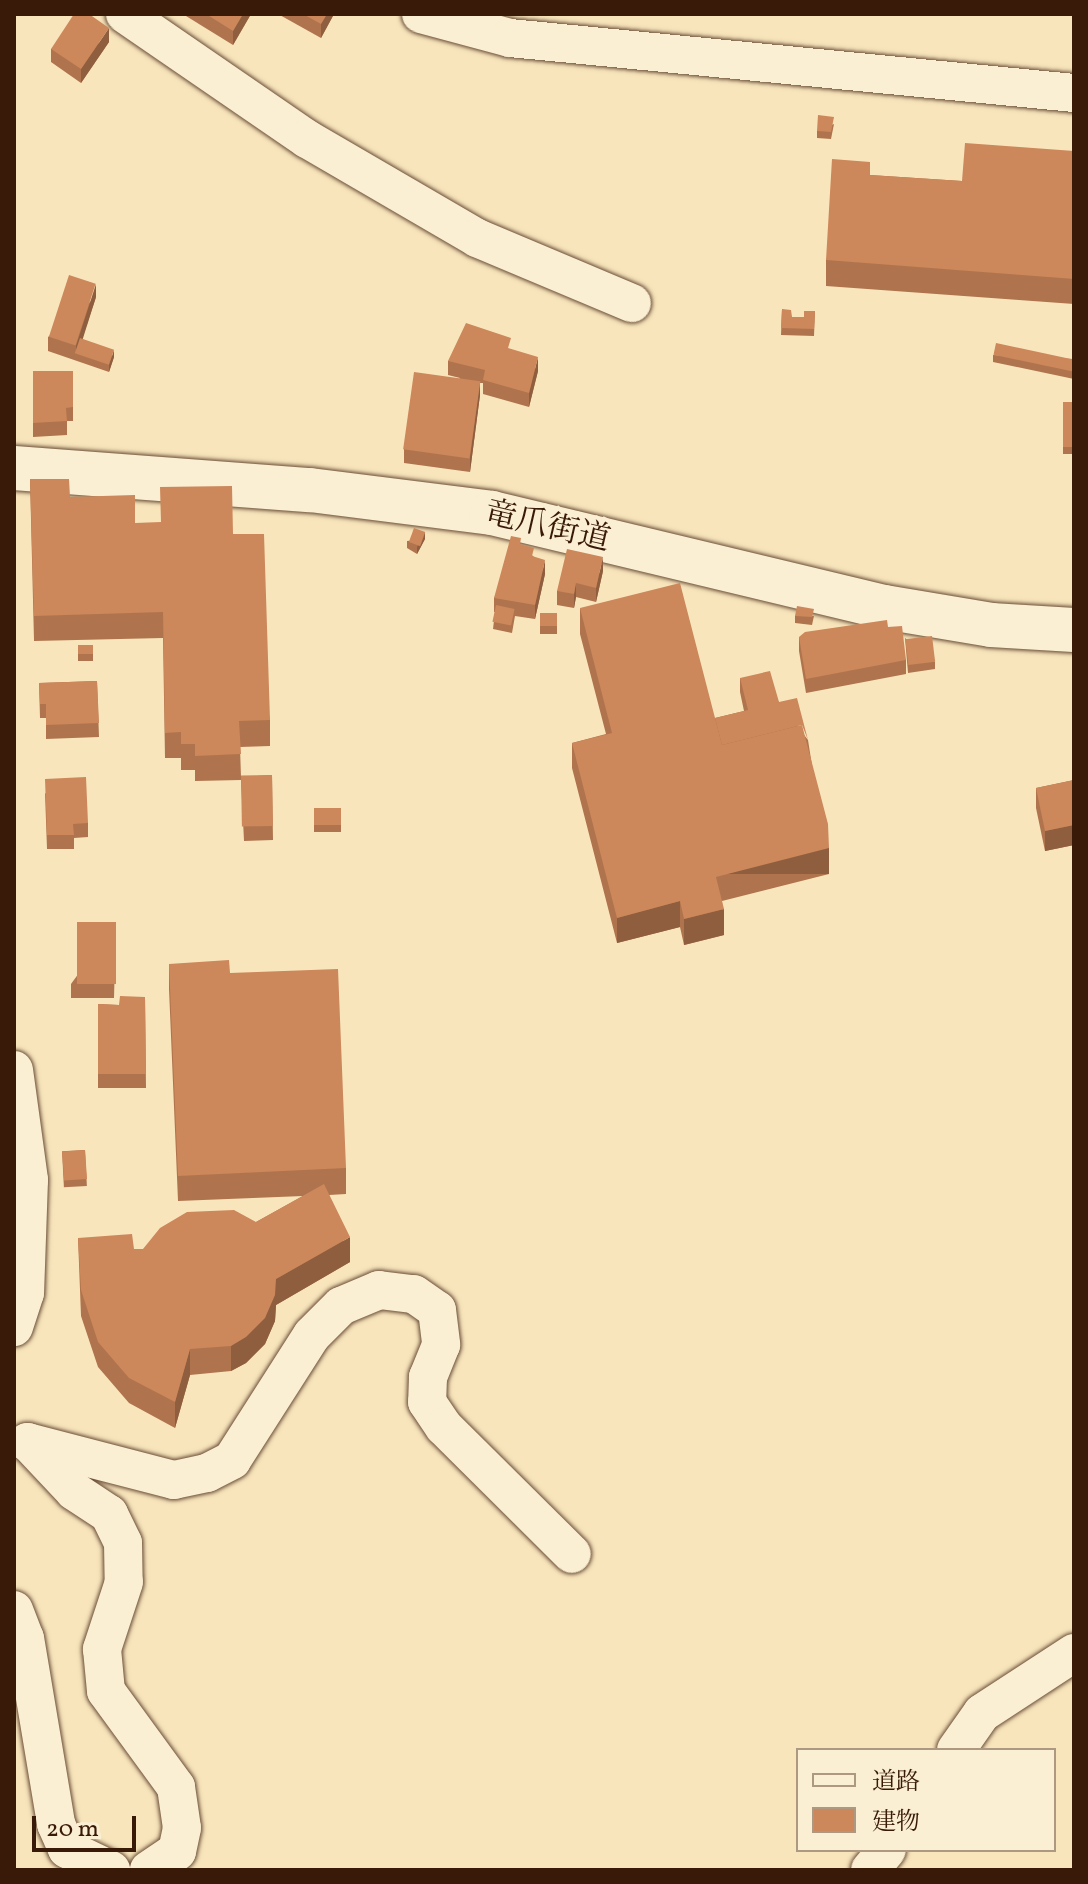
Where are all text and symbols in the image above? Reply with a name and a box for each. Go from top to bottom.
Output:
street label: 竜爪街道 [480,495,614,561]
legend [796,1748,1056,1852]
text: 道路 [872,1766,920,1800]
scale bar [36,1800,140,1850]
text: 建物 [872,1806,920,1840]
text: 20 m [46,1813,99,1847]

